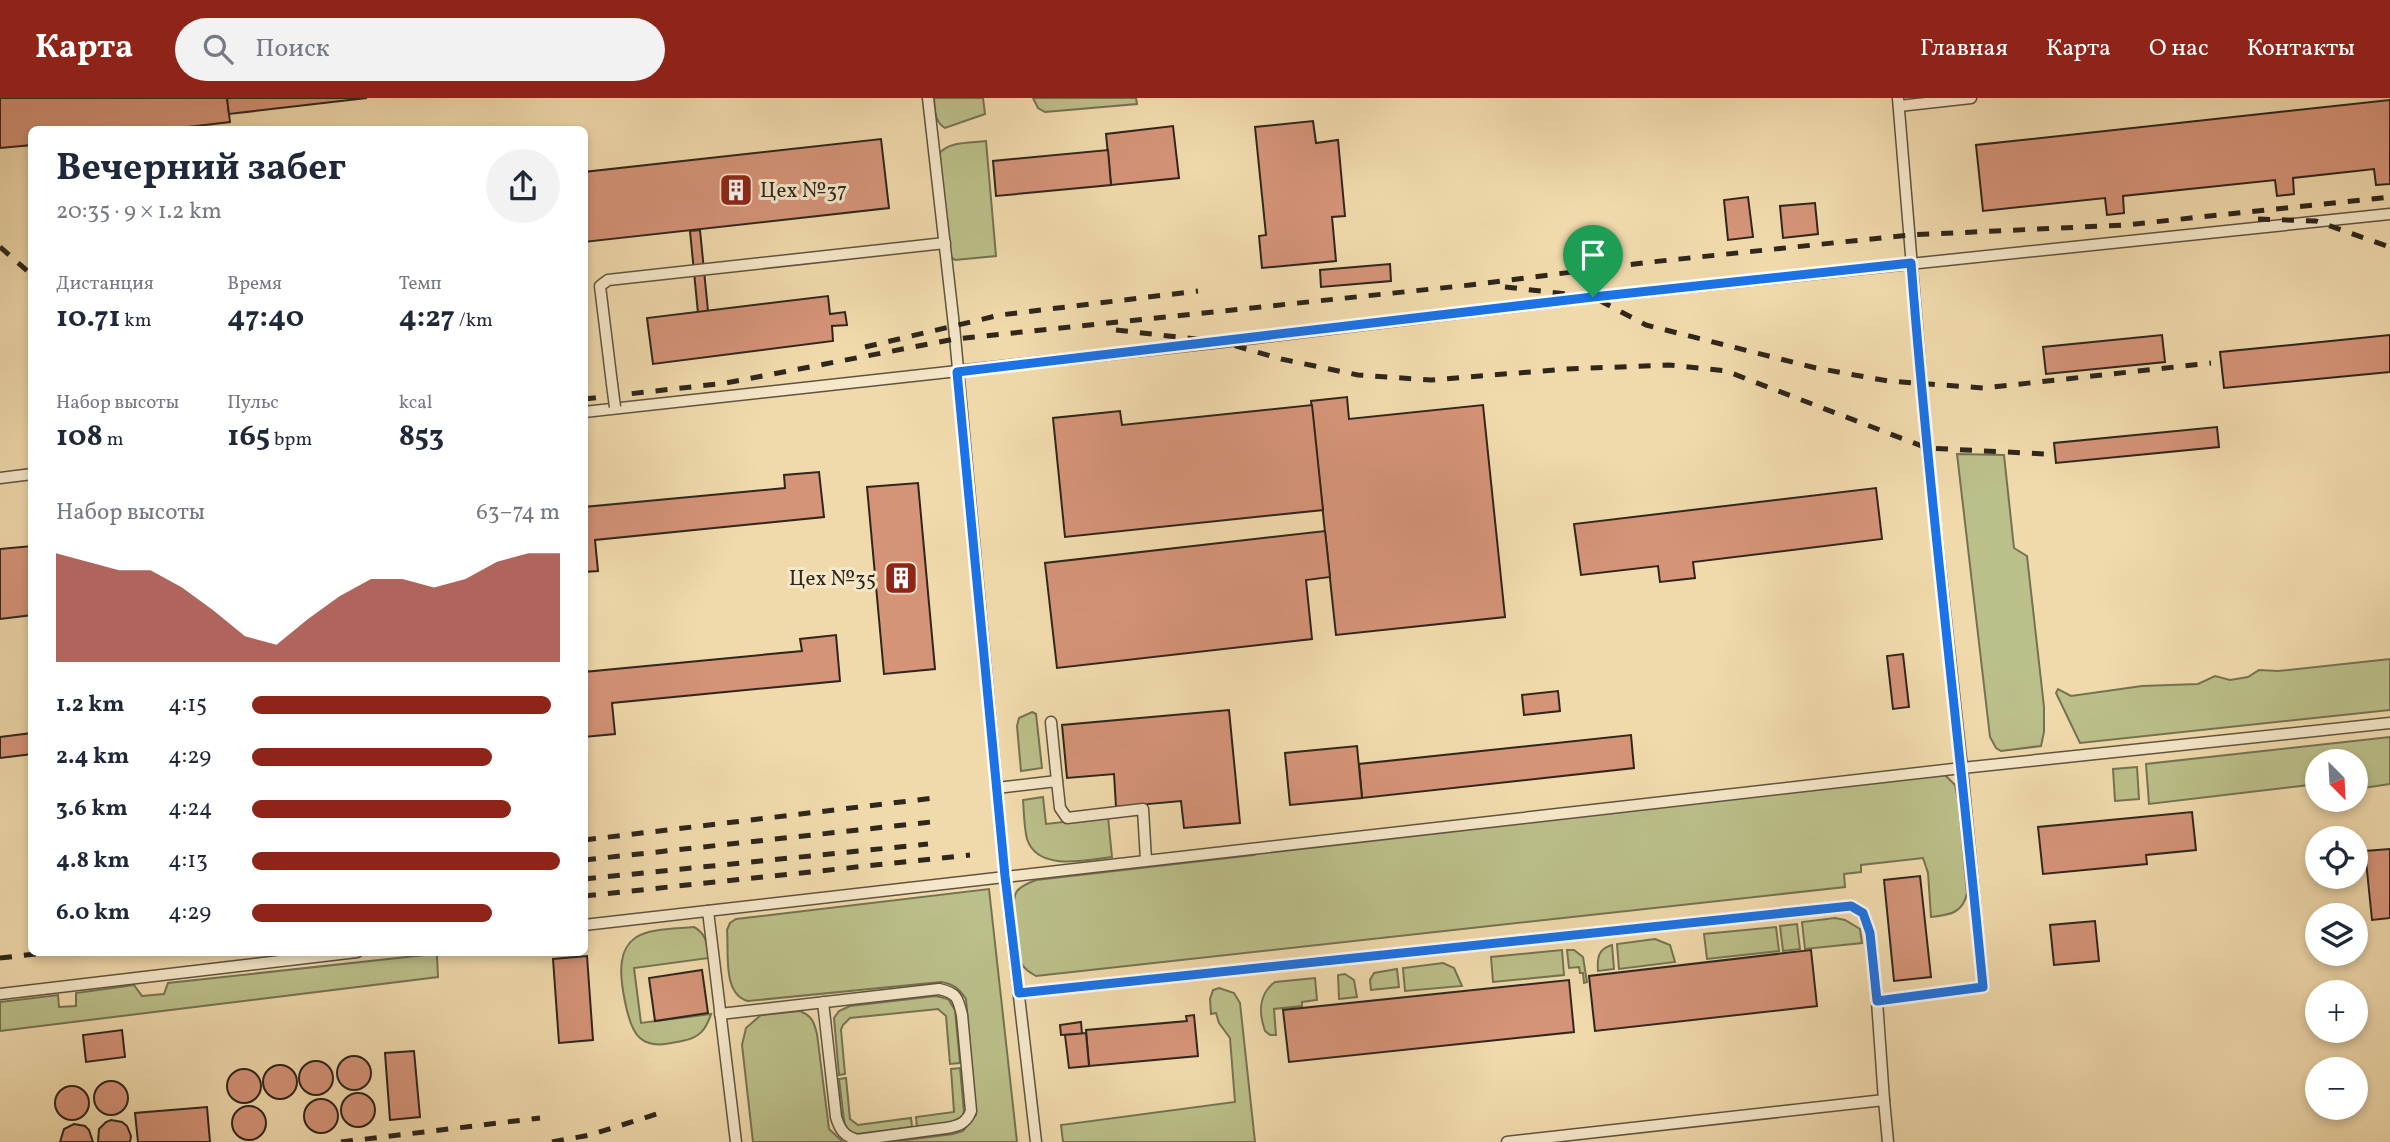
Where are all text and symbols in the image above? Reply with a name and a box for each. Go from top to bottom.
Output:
search box [175,18,665,81]
text: Карта [35,26,133,72]
icon: search [199,30,237,68]
text: Поиск [255,31,330,67]
text: Главная [1920,32,2008,66]
text: Карта [2046,32,2111,66]
text: О нас [2149,32,2209,66]
text: Контакты [2247,32,2355,66]
text: Вечерний забег [56,143,346,196]
button: share [486,149,560,223]
building icon: Цех №37 [717,171,755,209]
place label: Цех №37 [760,177,847,206]
text: 20:35 · 9 × 1.2 km [56,196,222,228]
pin [1563,225,1623,297]
icon: arrive [1574,236,1612,274]
text: Дистанция [56,271,154,297]
text: Время [227,271,282,297]
text: Темп [399,271,442,297]
text: 10.71 [56,297,121,339]
text: 47:40 [227,297,304,339]
text: 4:27 [399,297,455,339]
text: km [121,308,152,334]
text: /km [455,308,493,334]
text: Набор высоты [56,390,179,416]
text: Пульс [227,390,279,416]
text: kcal [399,390,432,416]
text: 108 [56,416,103,458]
text: 165 [227,416,270,458]
text: 853 [399,416,444,458]
text: m [103,427,124,453]
text: bpm [270,427,312,453]
text: Набор высоты [56,497,205,529]
text: 63–74 m [476,497,560,529]
building icon: Цех №35 [882,559,920,597]
place label: Цех №35 [789,565,876,594]
text: 1.2 km [56,689,125,721]
text: 4:15 [168,689,207,721]
text: 2.4 km [56,741,129,773]
text: 4:29 [168,741,211,773]
north arrow [2305,749,2368,812]
map controls [2305,749,2368,1120]
text: 3.6 km [56,793,128,825]
text: 4:24 [168,793,213,825]
button: locate [2305,826,2368,889]
text: 4.8 km [56,845,130,877]
text: 4:13 [168,845,208,877]
text: 6.0 km [56,897,130,929]
text: 4:29 [168,897,211,929]
button: layers [2305,903,2368,966]
button: + [2305,980,2368,1043]
button: − [2305,1057,2368,1120]

